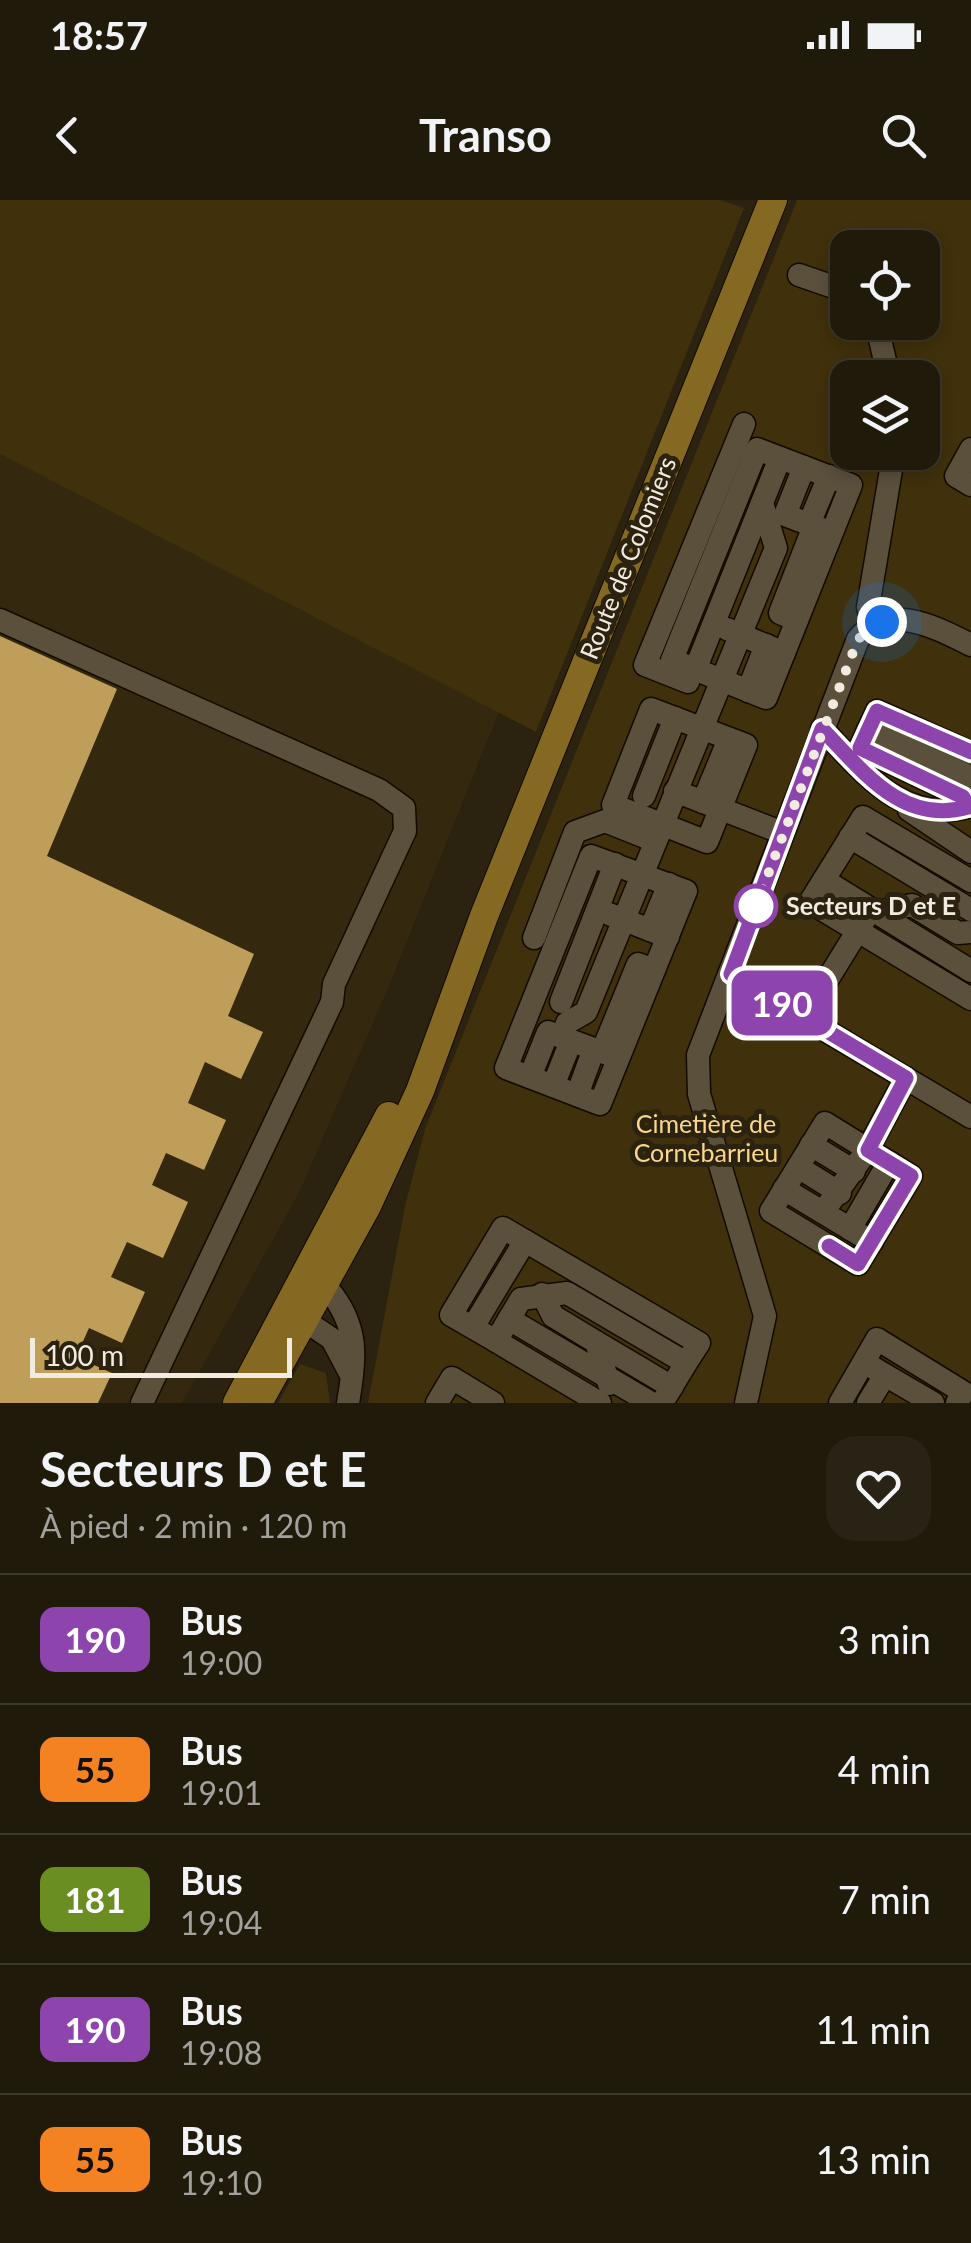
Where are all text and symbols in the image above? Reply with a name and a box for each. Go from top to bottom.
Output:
text: 18:57 [50,12,148,58]
icon: back [40,108,95,163]
text: Transo [419,108,552,162]
icon: search [876,108,931,163]
map controls [830,230,940,470]
button: locate [830,230,940,340]
button: layers [830,360,940,470]
street label: Route de Colomiers [573,452,681,663]
your location [857,597,907,647]
marker: Secteurs D et E [735,885,777,927]
place label: Secteurs D et E [786,890,956,920]
line badge: 190 [724,970,840,1036]
text: 190 [752,982,812,1024]
park label: Cimetière de Cornebarrieu [634,1108,778,1167]
scale bar [30,1333,292,1378]
text: 100 m [45,1338,124,1372]
button: heart [826,1436,931,1541]
text: Secteurs D et E [40,1440,367,1497]
text: À pied · 2 min · 120 m [40,1506,347,1545]
text: Bus [180,1597,243,1643]
text: 3 min [838,1616,931,1662]
text: 190 [65,1618,125,1660]
text: 19:00 [180,1643,262,1682]
text: Bus [180,1727,243,1773]
text: 4 min [838,1746,931,1792]
text: 55 [75,1748,115,1790]
text: 19:01 [180,1773,262,1812]
text: Bus [180,1857,243,1903]
text: 7 min [838,1876,931,1922]
text: 181 [65,1878,125,1920]
text: 19:04 [180,1903,262,1942]
text: Bus [180,1987,243,2033]
text: 11 min [816,2006,931,2052]
text: 190 [65,2008,125,2050]
text: 19:08 [180,2033,262,2072]
text: Bus [180,2117,243,2163]
text: 13 min [816,2136,931,2182]
text: 55 [75,2138,115,2180]
text: 19:10 [180,2163,262,2202]

